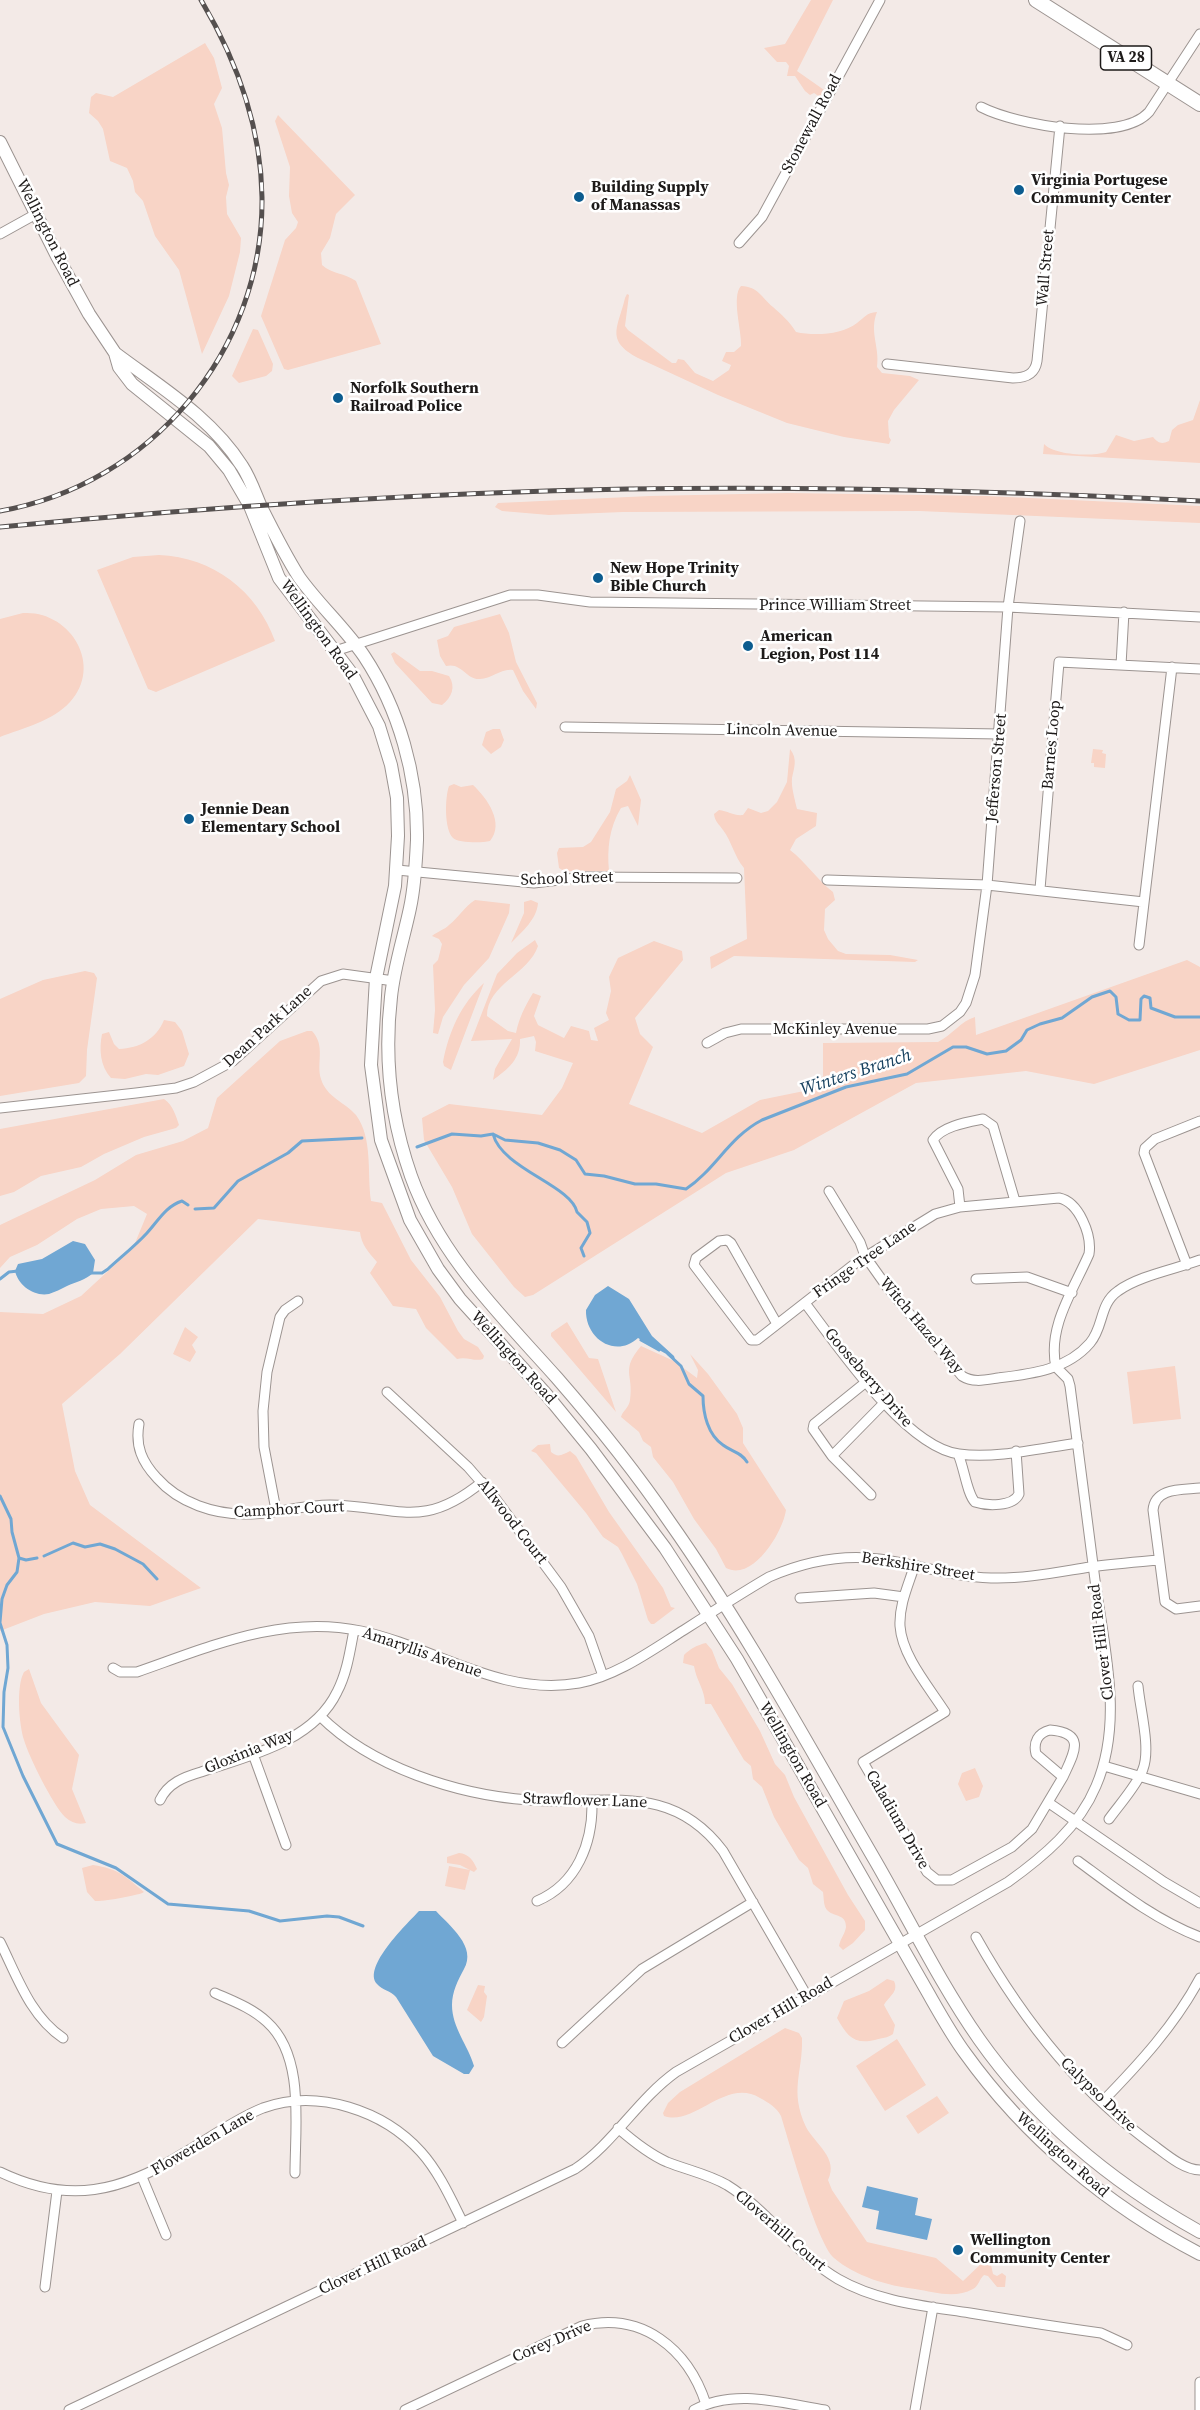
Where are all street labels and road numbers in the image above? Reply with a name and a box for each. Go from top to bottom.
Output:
road number: VA 28 [1100,46,1152,70]
street label: Stonewall Road [778,71,846,177]
street label: Wellington Road [12,176,82,290]
street label: Wall Street [1033,229,1059,307]
street label: Wellington Road [275,577,361,683]
street label: Prince William Street [759,596,911,616]
street label: Barnes Loop [1039,699,1065,791]
street label: Jefferson Street [983,713,1011,823]
street label: Lincoln Avenue [726,720,838,742]
street label: School Street [520,868,614,890]
street label: Dean Park Lane [220,982,316,1072]
street label: McKinley Avenue [773,1020,897,1040]
street label: Fringe Tree Lane [810,1217,920,1303]
street label: Witch Hazel Way [875,1274,967,1378]
street label: Wellington Road [466,1308,560,1408]
street label: Gooseberry Drive [820,1325,916,1431]
street label: Allwood Court [473,1476,551,1568]
street label: Camphor Court [233,1498,345,1522]
street label: Berkshire Street [860,1549,976,1585]
street label: Clover Hill Road [1085,1583,1119,1701]
street label: Amaryllis Avenue [360,1624,484,1682]
street label: Wellington Road [754,1699,830,1811]
street label: Gloxinia Way [202,1725,296,1779]
street label: Caladium Drive [861,1767,933,1873]
street label: Strawflower Lane [522,1789,648,1813]
street label: Clover Hill Road [726,1973,836,2049]
street label: Calypso Drive [1056,2054,1140,2136]
street label: Flowerden Lane [148,2106,258,2180]
street label: Wellington Road [1012,2108,1112,2202]
street label: Cloverhill Court [731,2186,829,2276]
street label: Clover Hill Road [316,2233,430,2299]
street label: Corey Drive [510,2317,594,2367]

